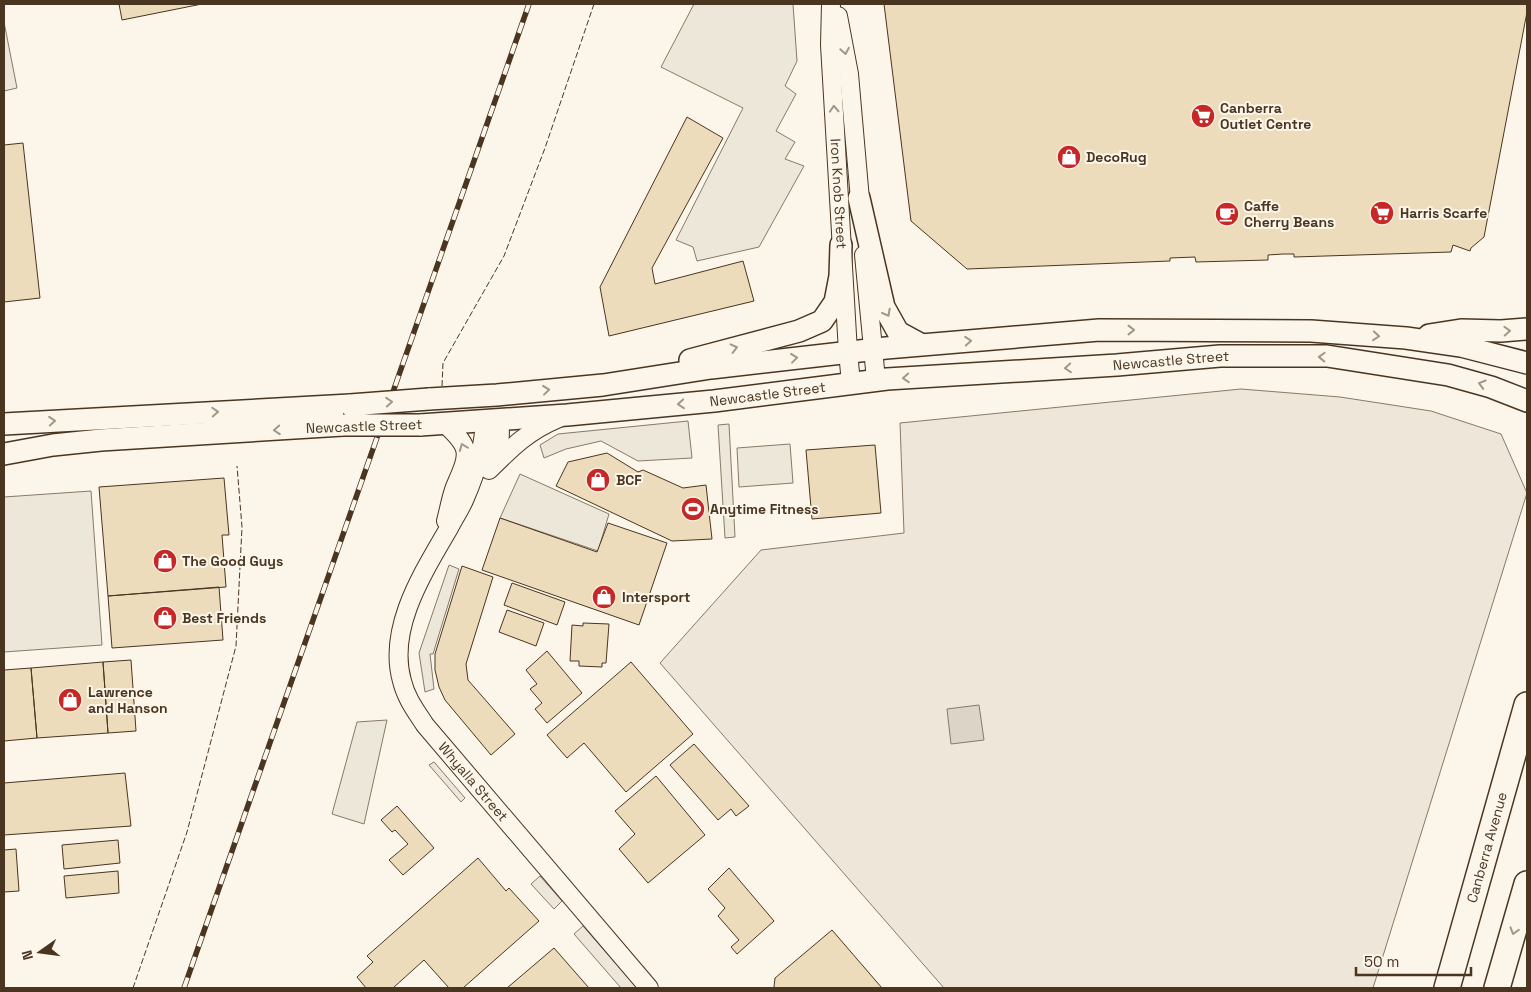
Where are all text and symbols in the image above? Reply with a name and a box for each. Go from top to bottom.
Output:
one-way arrow [839,47,850,56]
place label: Canberra Outlet Centre [1220,99,1311,133]
supermarket icon: Canberra Outlet Centre [1190,103,1216,129]
one-way arrow [829,104,840,112]
street label: Iron Knob Street [826,138,851,249]
shop icon: DecoRug [1056,144,1082,170]
place label: DecoRug [1086,148,1147,166]
place label: Caffe Cherry Beans [1244,197,1334,231]
supermarket icon: Harris Scarfe [1369,200,1395,226]
cafe icon: Caffe Cherry Beans [1214,201,1240,227]
place label: Harris Scarfe [1400,204,1487,222]
one-way arrow [881,307,891,316]
one-way arrow [1127,325,1135,335]
one-way arrow [1503,325,1511,336]
one-way arrow [1372,330,1380,341]
one-way arrow [965,336,973,347]
one-way arrow [730,343,739,354]
street label: Newcastle Street [1112,347,1229,374]
one-way arrow [1317,351,1325,362]
one-way arrow [790,354,798,364]
one-way arrow [1064,362,1072,373]
one-way arrow [902,372,910,383]
street label: Newcastle Street [709,378,827,410]
one-way arrow [1477,379,1486,390]
one-way arrow [542,385,550,396]
one-way arrow [386,396,394,407]
one-way arrow [677,399,685,410]
one-way arrow [211,406,219,417]
street label: Newcastle Street [305,415,423,437]
one-way arrow [49,416,57,427]
one-way arrow [272,424,280,435]
one-way arrow [459,443,469,452]
shop icon: BCF [585,467,611,493]
place label: BCF [616,471,642,489]
sports icon: Anytime Fitness [680,496,706,522]
place label: Anytime Fitness [710,500,819,518]
shop icon: The Good Guys [152,548,178,574]
place label: The Good Guys [182,552,283,570]
shop icon: Intersport [591,584,617,610]
place label: Intersport [622,588,690,606]
shop icon: Best Friends [152,605,178,631]
place label: Best Friends [182,609,266,627]
place label: Lawrence and Hanson [88,683,168,717]
shop icon: Lawrence and Hanson [57,687,83,713]
street label: Whyalla Street [434,738,512,825]
street label: Canberra Avenue [1463,790,1511,905]
one-way arrow [1509,926,1520,935]
north arrow [15,927,65,977]
scale bar [1356,944,1471,976]
text: N [18,948,37,962]
text: 50 m [1364,952,1399,971]

